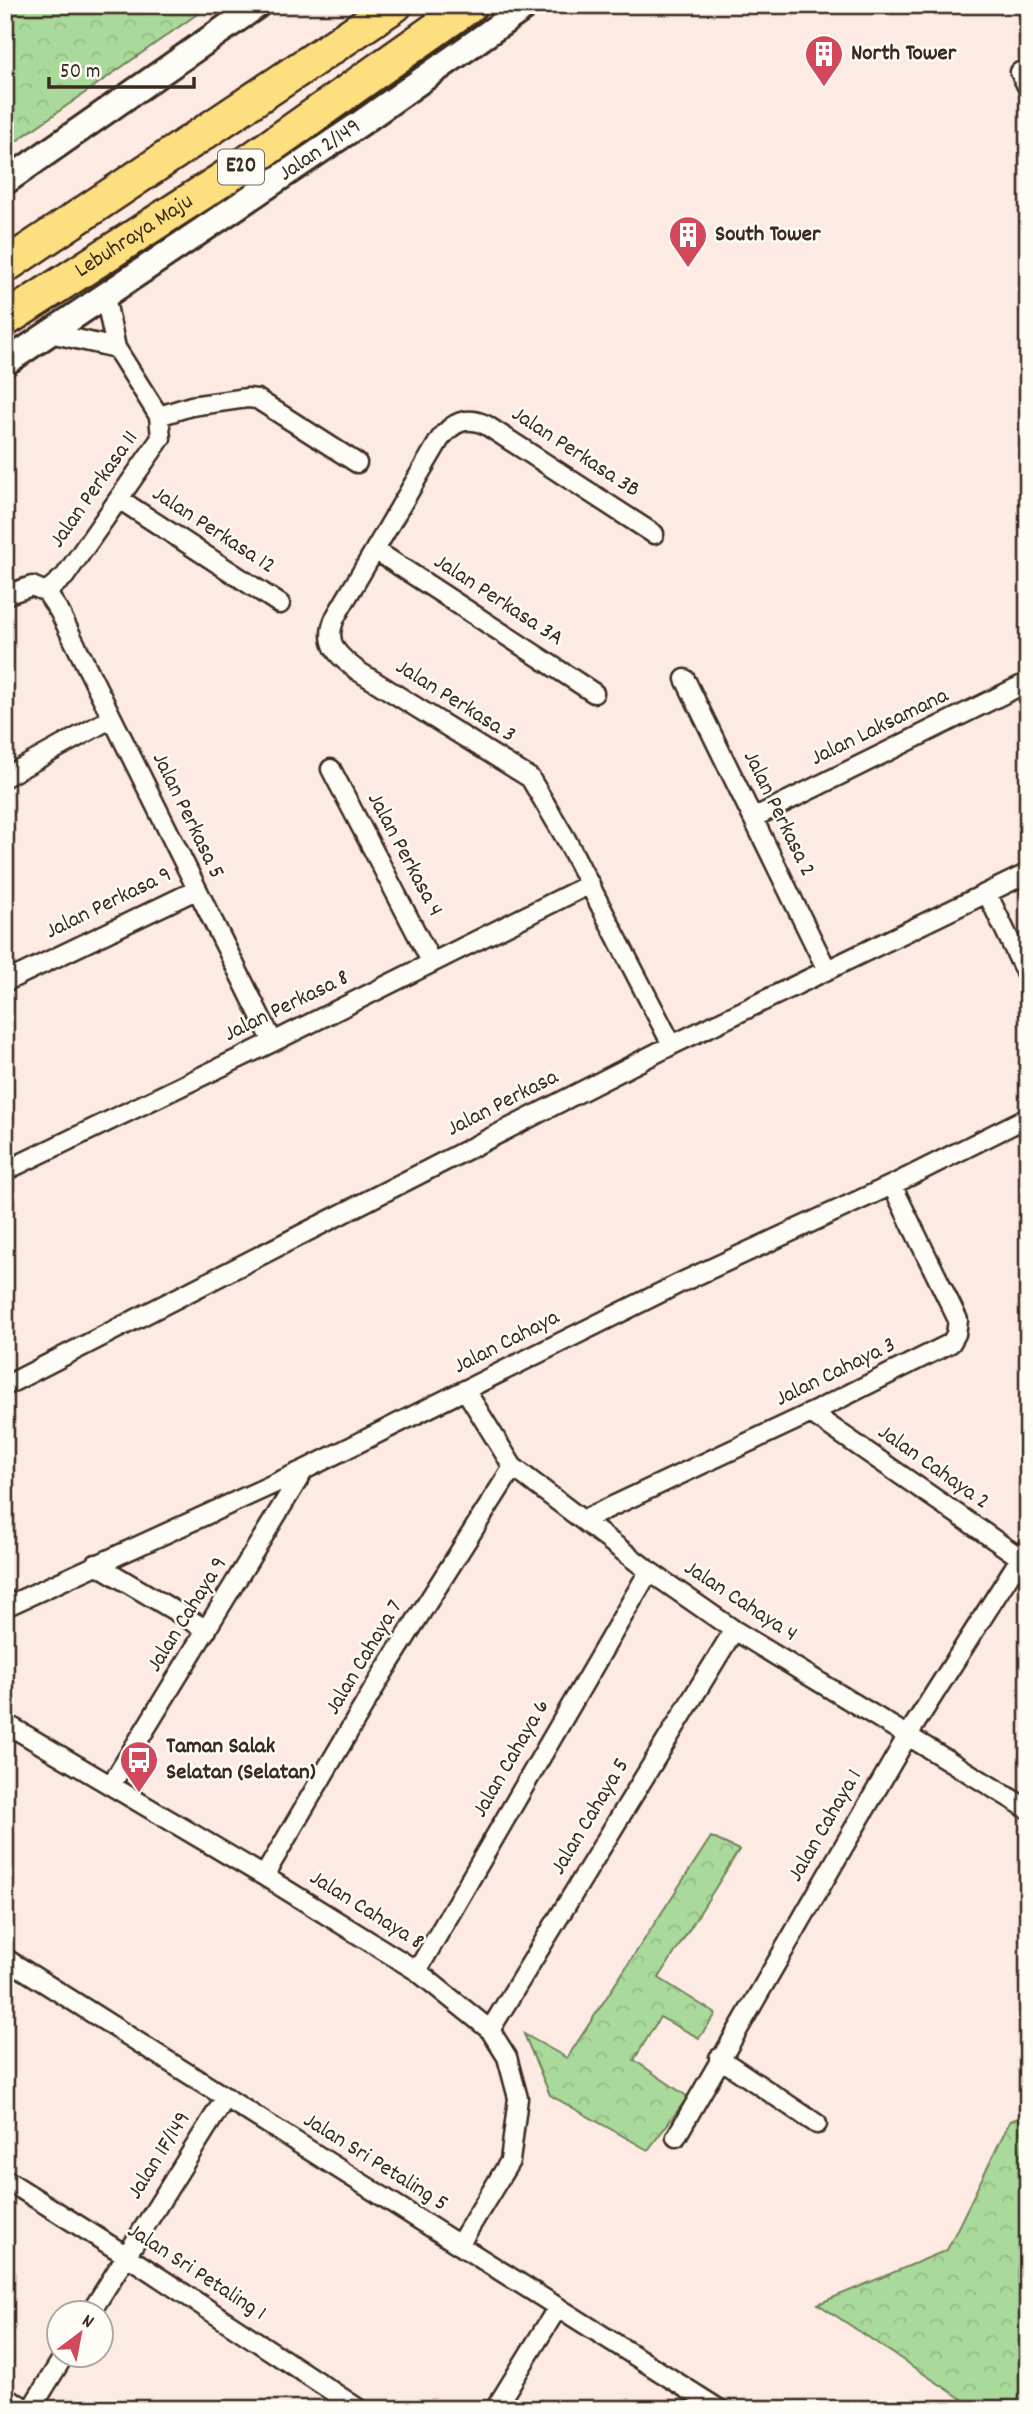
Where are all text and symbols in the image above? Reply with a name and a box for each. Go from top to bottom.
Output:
building icon: North Tower [803,33,845,88]
place label: North Tower [851,38,957,71]
scale bar [49,46,194,90]
text: 50 m [60,58,100,88]
street label: Jalan 2/149 [272,111,368,190]
road number: E20 [218,150,264,184]
street label: Lebuhraya Maju [69,186,200,287]
building icon: South Tower [667,214,709,269]
place label: South Tower [715,219,821,252]
street label: Jalan Perkasa 3B [504,399,646,507]
street label: Jalan Perkasa 11 [42,425,148,555]
street label: Jalan Perkasa 12 [145,479,281,583]
street label: Jalan Perkasa 3A [426,547,570,655]
street label: Jalan Perkasa 3 [388,652,522,752]
street label: Jalan Laksamana [806,680,955,776]
street label: Jalan Perkasa 2 [733,745,823,883]
street label: Jalan Perkasa 5 [142,747,232,885]
street label: Jalan Perkasa 4 [358,787,450,923]
street label: Jalan Perkasa 9 [40,859,178,949]
street label: Jalan Perkasa 8 [219,962,355,1052]
street label: Jalan Perkasa [442,1061,566,1146]
street label: Jalan Cahaya [448,1302,567,1384]
street label: Jalan Cahaya 3 [770,1330,902,1416]
street label: Jalan Cahaya 2 [870,1417,996,1519]
street label: Jalan Cahaya 9 [139,1551,237,1679]
street label: Jalan Cahaya 4 [677,1553,803,1651]
street label: Jalan Cahaya 7 [318,1594,412,1722]
street label: Jalan Cahaya 6 [465,1694,559,1824]
place label: Taman Salak Selatan (Selatan) [166,1731,316,1790]
bus stop icon: Taman Salak Selatan (Selatan) [118,1739,160,1794]
street label: Jalan Cahaya 5 [543,1752,639,1882]
street label: Jalan Cahaya 1 [780,1764,872,1888]
street label: Jalan Cahaya 8 [302,1863,430,1959]
street label: Jalan Sri Petaling 5 [296,2105,454,2221]
street label: Jalan 1F/149 [120,2106,200,2206]
street label: Jalan Sri Petaling 1 [120,2216,272,2330]
north arrow [46,2298,116,2368]
text: N [76,2309,98,2336]

